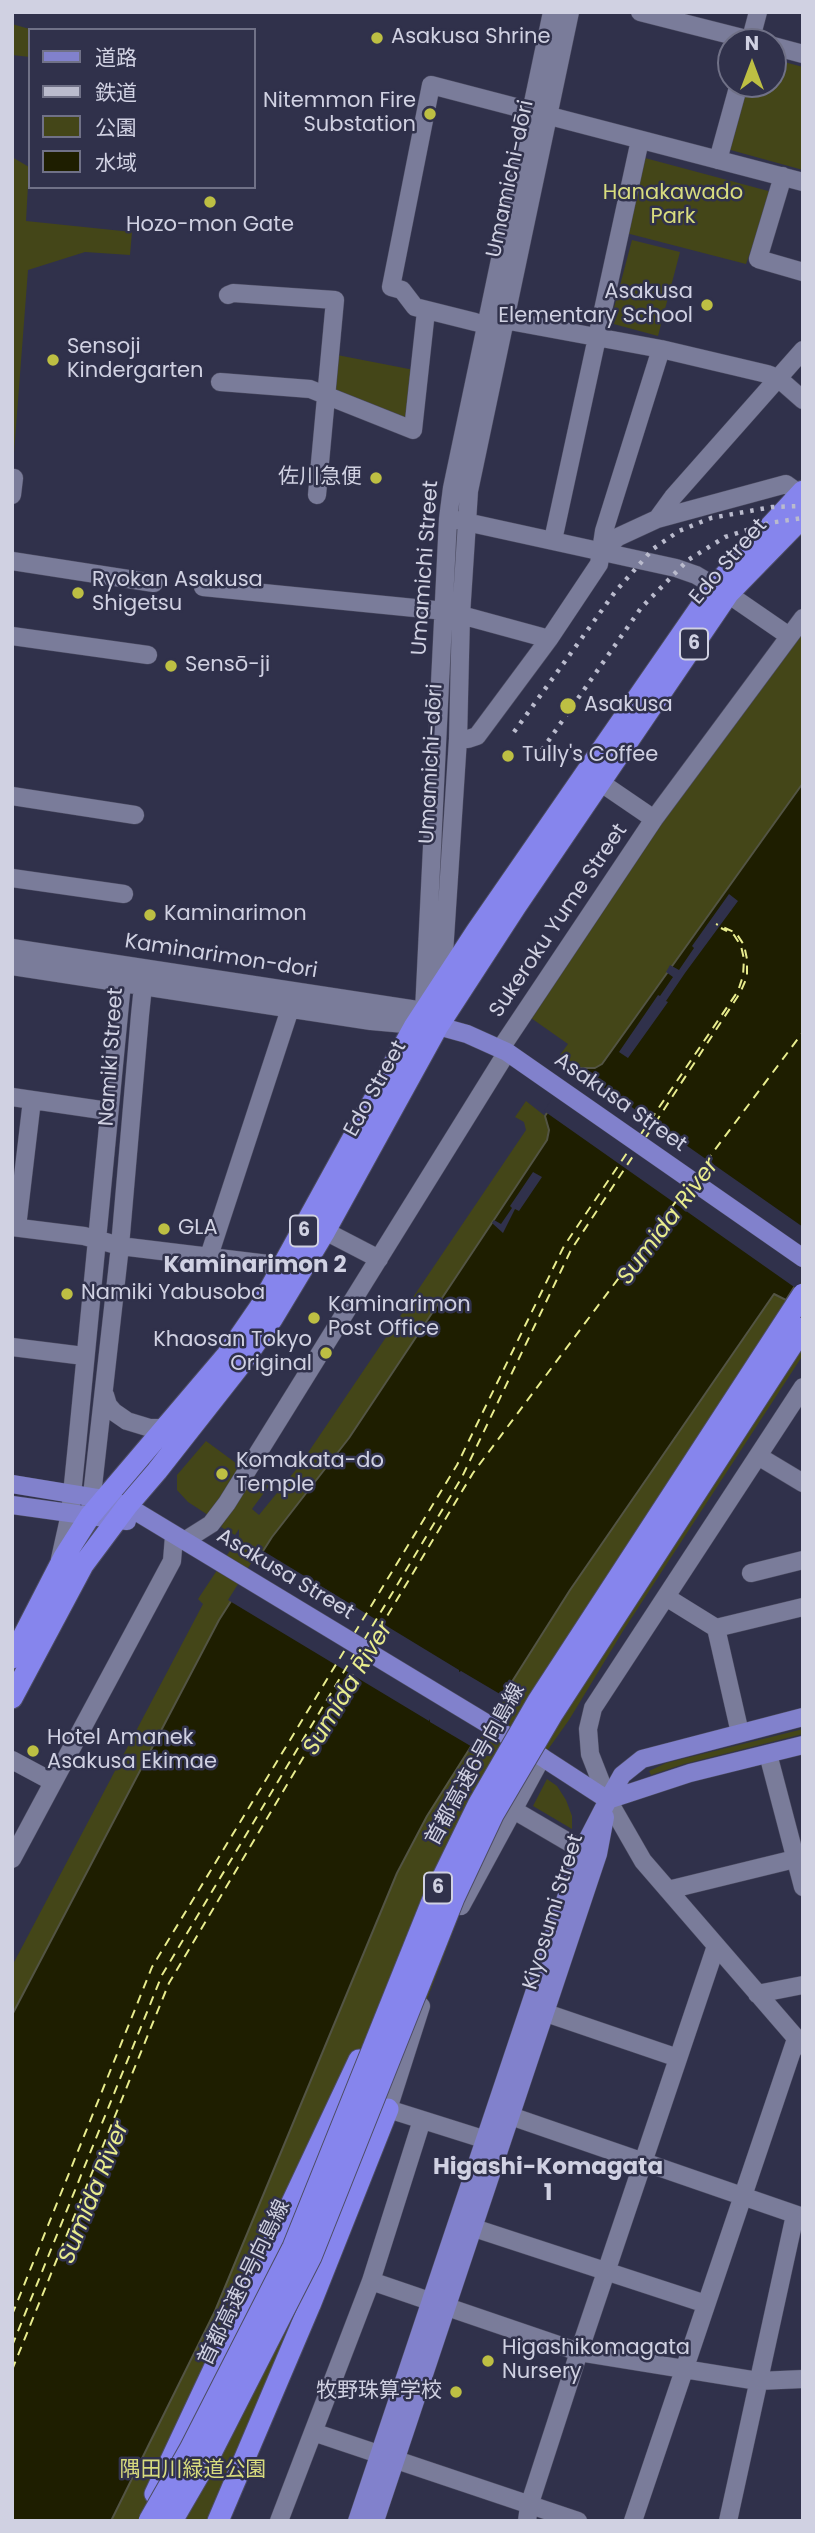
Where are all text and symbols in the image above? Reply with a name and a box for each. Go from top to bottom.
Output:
place label: Asakusa Shrine [391,25,551,51]
legend [28,28,256,189]
north arrow [717,28,787,98]
marker: Asakusa Shrine [369,30,385,46]
text: N [745,30,759,57]
text: 道路 [95,43,137,72]
text: 鉄道 [95,78,137,107]
place label: Nitemmon Fire Substation [263,89,416,139]
street label: Umamichi-dōri [482,98,540,260]
marker: Nitemmon Fire Substation [422,106,438,122]
text: 公園 [95,113,137,142]
text: 水域 [95,148,137,177]
park label: Hanakawado Park [603,181,743,231]
marker: Hozo-mon Gate [202,194,218,210]
place label: Hozo-mon Gate [126,213,294,239]
place label: Asakusa Elementary School [498,280,693,330]
marker: Asakusa Elementary School [699,297,715,313]
place label: Sensoji Kindergarten [67,335,204,385]
marker: Sensoji Kindergarten [45,352,61,368]
place label: 佐川急便 [278,465,362,491]
marker: 佐川急便 [368,470,384,486]
street label: Umamichi Street [407,480,445,656]
street label: Edo Street [685,514,773,610]
place label: Ryokan Asakusa Shigetsu [92,568,263,618]
marker: Ryokan Asakusa Shigetsu [70,585,86,601]
road number: 6 [680,628,708,660]
place label: Sensō-ji [185,653,270,679]
marker: Sensō-ji [163,658,179,674]
street label: Umamichi-dōri [415,683,449,845]
place label: Asakusa [584,693,673,719]
marker: Asakusa [558,696,578,716]
place label: Tully's Coffee [522,743,658,769]
marker: Tully's Coffee [500,748,516,764]
street label: Sukeroku Yume Street [485,819,633,1023]
place label: Kaminarimon [164,902,307,928]
marker: Kaminarimon [142,907,158,923]
street label: Kaminarimon-dori [123,929,319,985]
street label: Namiki Street [95,987,129,1127]
street label: Edo Street [339,1037,413,1141]
street label: Asakusa Street [549,1048,691,1158]
water label: Sumida River [613,1153,725,1291]
place label: GLA [178,1216,218,1242]
road number: 6 [290,1216,318,1246]
marker: GLA [156,1221,172,1237]
district label: Kaminarimon 2 [163,1252,347,1280]
place label: Namiki Yabusoba [81,1281,265,1307]
marker: Namiki Yabusoba [59,1286,75,1302]
place label: Kaminarimon Post Office [328,1293,471,1343]
marker: Kaminarimon Post Office [306,1310,322,1326]
place label: Khaosan Tokyo Original [153,1328,312,1378]
marker: Khaosan Tokyo Original [318,1345,334,1361]
place label: Komakata-do Temple [236,1449,384,1499]
marker: Komakata-do Temple [214,1466,230,1482]
street label: Asakusa Street [212,1524,358,1626]
water label: Sumida River [298,1617,400,1761]
street label: 首都高速6号向島線 [421,1680,531,1850]
place label: Hotel Amanek Asakusa Ekimae [47,1726,217,1776]
marker: Hotel Amanek Asakusa Ekimae [25,1743,41,1759]
street label: Kiyosumi Street [518,1831,590,1993]
road number: 6 [424,1872,452,1904]
water label: Sumida River [54,2118,136,2268]
district label: Higashi-Komagata 1 [433,2154,663,2208]
street label: 首都高速6号向島線 [194,2196,296,2370]
place label: Higashikomagata Nursery [502,2336,690,2386]
marker: Higashikomagata Nursery [480,2353,496,2369]
place label: 牧野珠算学校 [316,2379,442,2405]
marker: 牧野珠算学校 [448,2384,464,2400]
park label: 隅田川緑道公園 [120,2458,266,2484]

